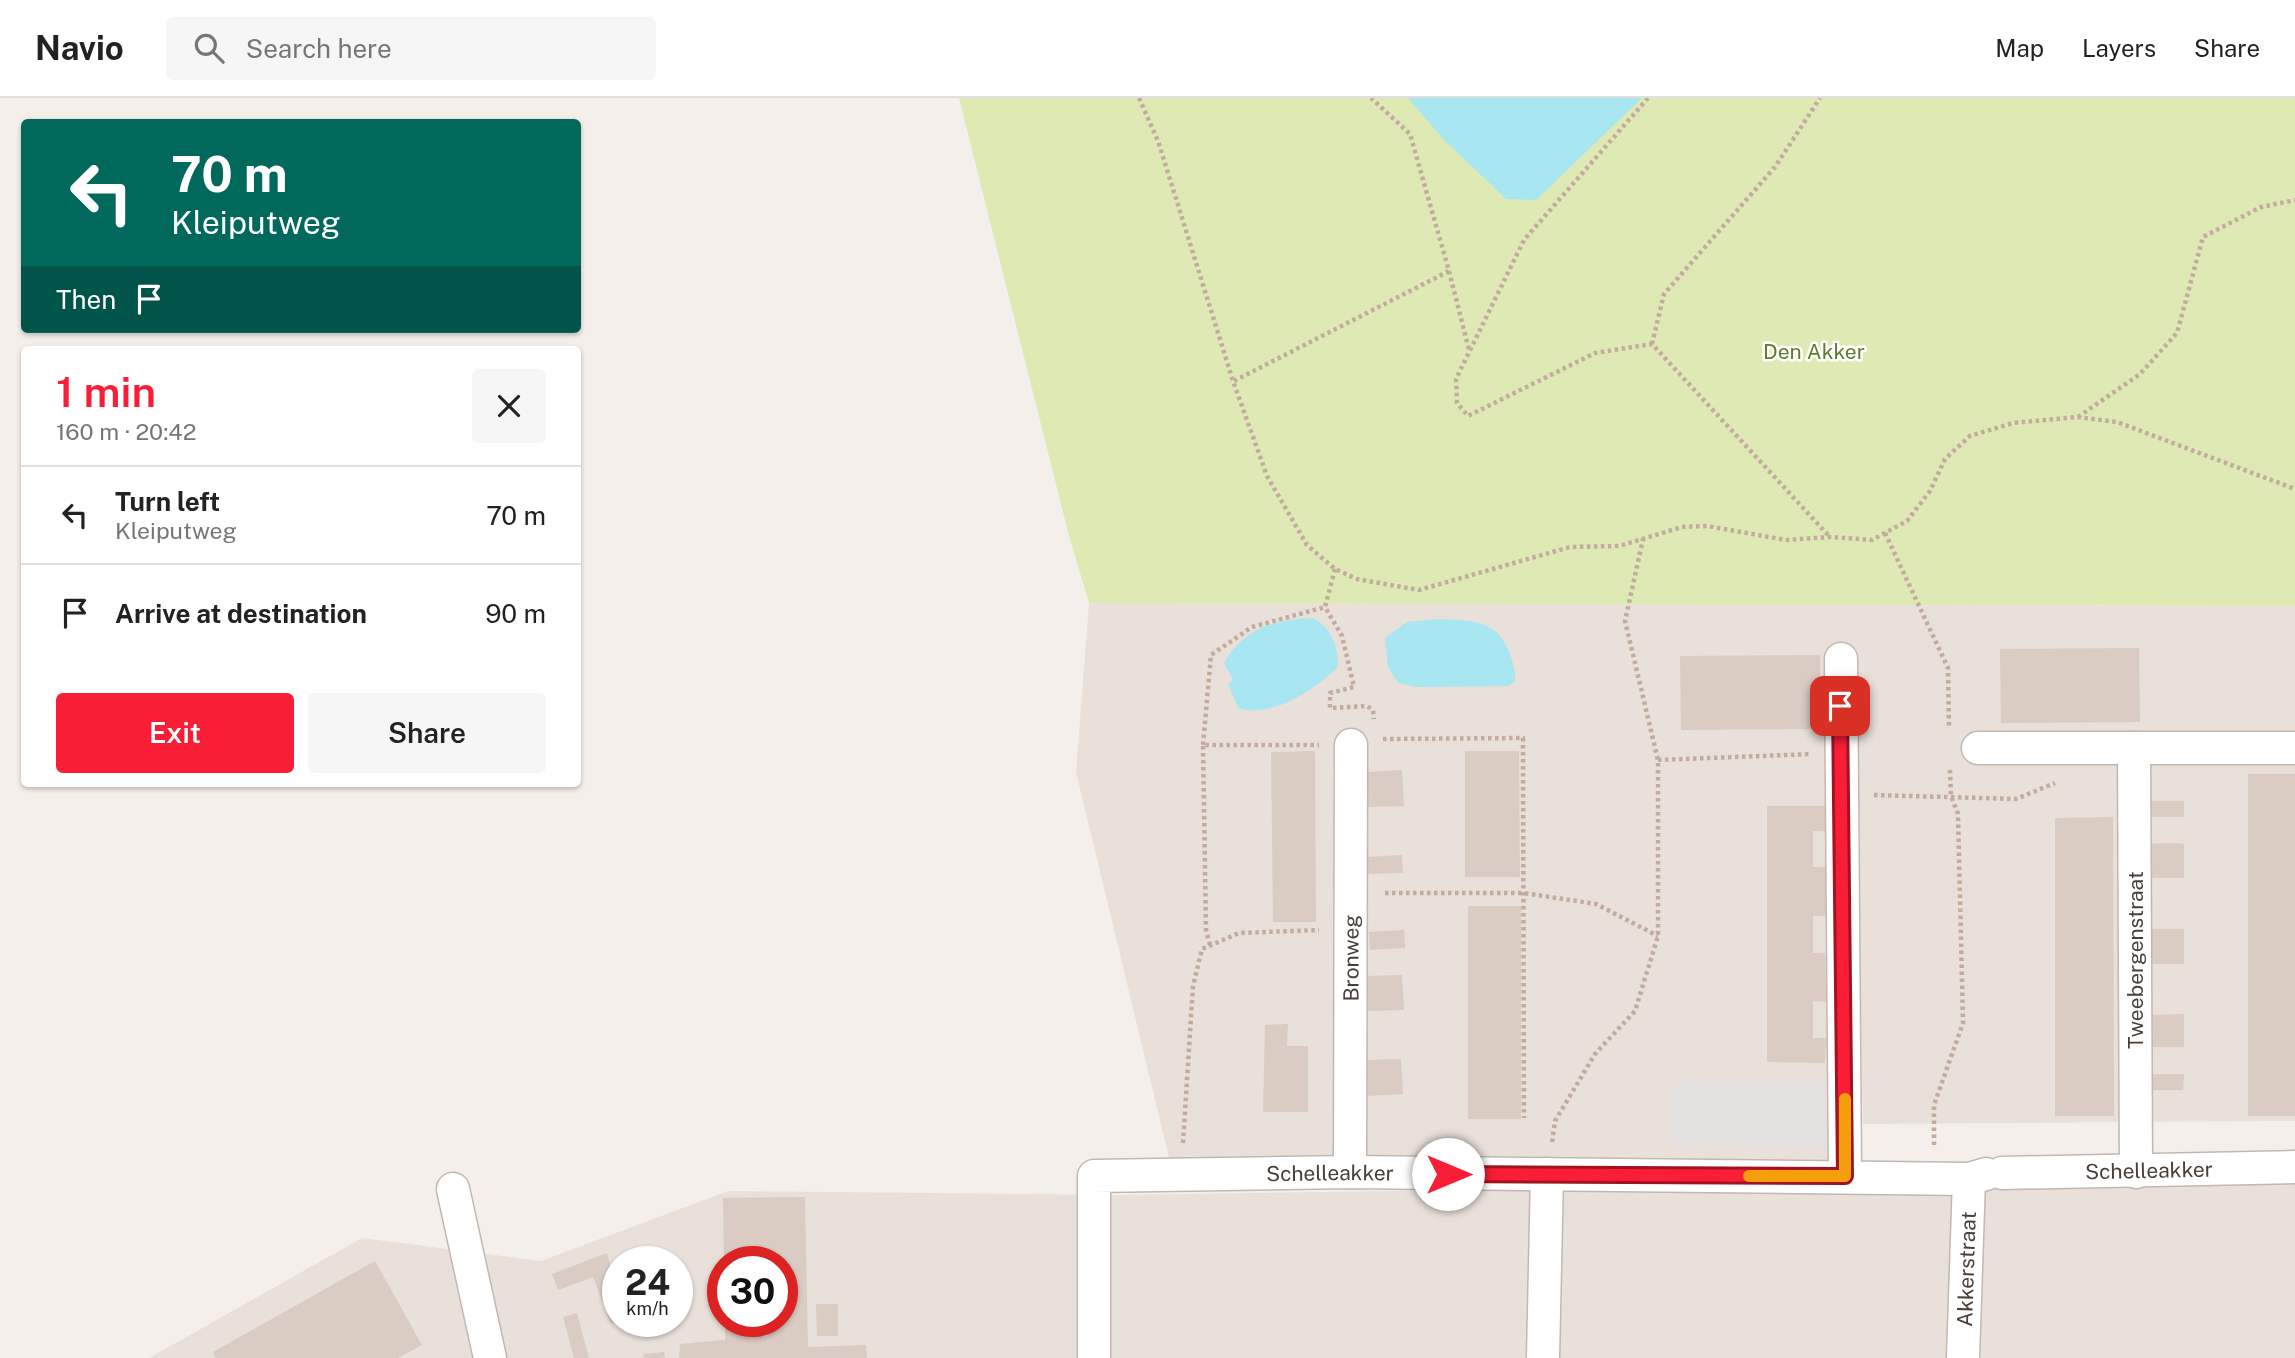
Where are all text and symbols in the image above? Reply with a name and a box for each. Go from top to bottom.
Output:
search box [166,17,656,80]
text: Navio [35,29,124,67]
icon: search [190,29,228,67]
text: Search here [246,33,392,64]
text: Map [1995,34,2044,62]
text: Layers [2082,34,2156,62]
text: Share [2194,34,2260,62]
text: 70 m [171,145,288,203]
icon: left [56,147,147,238]
text: Kleiputweg [171,204,341,241]
icon: arrive [130,280,168,318]
text: Then [56,284,116,315]
park label: Den Akker [1763,339,1865,364]
text: 1 min [56,367,156,416]
button: close [472,369,546,443]
text: 160 m · 20:42 [56,418,196,445]
text: Turn left [115,486,220,517]
icon: left [56,496,94,534]
text: 70 m [486,500,546,531]
text: Kleiputweg [115,517,237,544]
icon: arrive [56,594,94,632]
text: Arrive at destination [115,598,367,629]
text: 90 m [485,598,546,629]
pin [1810,676,1870,736]
icon: arrive [1821,687,1859,725]
button: Exit [56,693,294,773]
button: Share [308,693,546,773]
street label: Tweebergenstraat [2123,871,2148,1049]
street label: Bronweg [1338,915,1363,1001]
position arrow [1411,1137,1485,1211]
street label: Schelleakker [2085,1156,2213,1184]
street label: Schelleakker [1266,1159,1394,1186]
street label: Akkerstraat [1952,1211,1980,1327]
speed limit sign: 30 [707,1246,798,1337]
text: 24 [625,1262,670,1303]
text: km/h [626,1298,669,1319]

